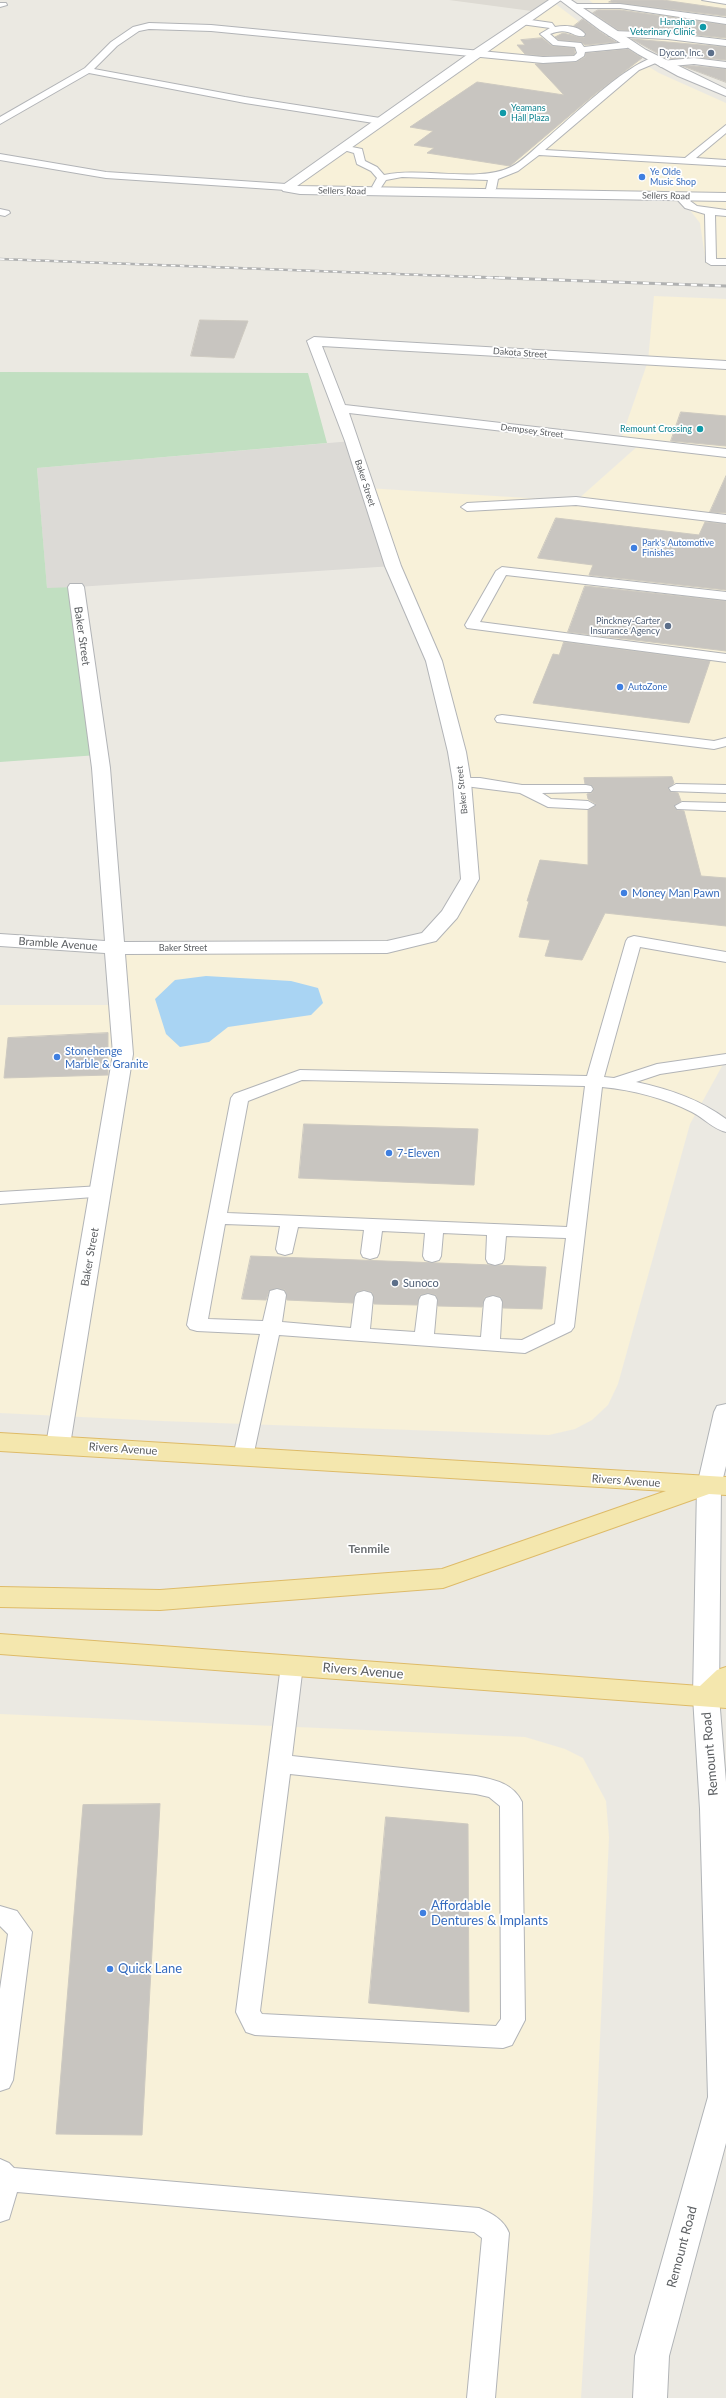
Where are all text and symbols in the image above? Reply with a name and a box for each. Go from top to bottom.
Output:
place label: Hanahan Veterinary Clinic [630,17,695,38]
marker: Hanahan Veterinary Clinic [698,22,708,32]
place label: Dycon, Inc. [659,48,703,58]
marker: Dycon, Inc. [706,48,716,58]
place label: Yeamans Hall Plaza [511,103,549,124]
marker: Yeamans Hall Plaza [498,108,508,118]
place label: Ye Olde Music Shop [650,167,696,188]
marker: Ye Olde Music Shop [637,172,647,182]
street label: Sellers Road [318,185,366,197]
street label: Sellers Road [642,190,690,202]
street label: Dakota Street [493,346,547,360]
street label: Dempsey Street [500,422,564,440]
place label: Remount Crossing [620,424,692,434]
marker: Remount Crossing [695,424,705,434]
street label: Baker Street [352,458,378,508]
place label: Park's Automotive Finishes [642,538,714,559]
marker: Park's Automotive Finishes [629,543,639,553]
street label: Baker Street [71,606,93,666]
place label: Pinckney-Carter Insurance Agency [590,616,660,637]
marker: Pinckney-Carter Insurance Agency [663,621,673,631]
marker: AutoZone [615,682,625,692]
place label: AutoZone [628,682,667,692]
street label: Baker Street [454,765,470,815]
place label: Money Man Pawn [632,886,720,900]
marker: Money Man Pawn [619,888,629,898]
street label: Bramble Avenue [18,935,98,953]
street label: Baker Street [159,943,207,953]
place label: Stonehenge Marble & Granite [65,1044,148,1070]
marker: Stonehenge Marble & Granite [52,1052,62,1062]
place label: 7-Eleven [397,1146,440,1160]
marker: 7-Eleven [384,1148,394,1158]
street label: Baker Street [78,1227,102,1287]
place label: Sunoco [403,1276,439,1290]
marker: Sunoco [390,1278,400,1288]
street label: Rivers Avenue [88,1440,158,1458]
street label: Rivers Avenue [591,1472,661,1490]
district label: Tenmile [348,1542,390,1556]
street label: Rivers Avenue [322,1660,404,1682]
street label: Remount Road [699,1712,721,1796]
place label: Affordable Dentures & Implants [431,1898,548,1929]
marker: Affordable Dentures & Implants [418,1908,428,1918]
place label: Quick Lane [118,1961,182,1977]
marker: Quick Lane [105,1964,115,1974]
street label: Remount Road [664,2204,700,2290]

